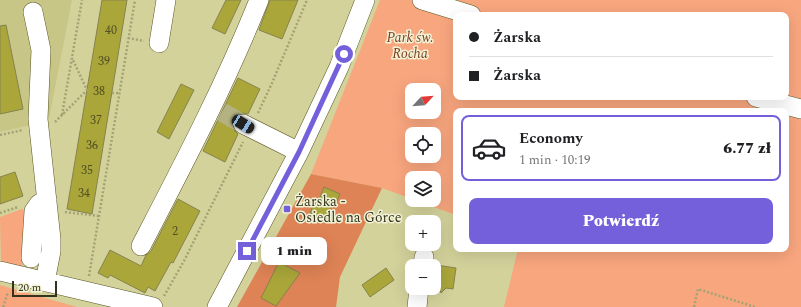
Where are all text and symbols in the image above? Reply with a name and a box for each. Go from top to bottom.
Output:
house number: 40 [105,21,117,40]
text: Żarska [493,26,541,49]
park label: Park św. Rocha [386,27,434,64]
route start [335,45,353,63]
house number: 39 [98,52,110,71]
text: Żarska [493,64,541,87]
house number: 38 [93,82,105,101]
north arrow [405,83,441,119]
map controls [405,83,441,295]
house number: 37 [90,111,102,130]
car [230,113,256,135]
button: locate [405,127,441,163]
text: Economy [519,127,583,150]
icon: car [471,130,507,166]
house number: 36 [86,136,98,155]
text: 6.77 zł [723,137,771,160]
text: 1 min · 10:19 [519,150,591,170]
house number: 35 [81,161,93,180]
button: layers [405,171,441,207]
house number: 34 [78,184,90,203]
place label: Żarska - Osiedle na Górce [295,191,402,228]
button: Potwierdź [469,198,773,244]
marker: Żarska - Osiedle na Górce [282,204,292,214]
button: + [405,215,441,251]
house number: 2 [172,222,178,241]
callout: 1 min [261,237,327,265]
text: 1 min [276,241,312,261]
route end [238,242,256,260]
button: − [405,259,441,295]
scale bar [12,279,57,298]
text: 20 m [18,279,41,296]

